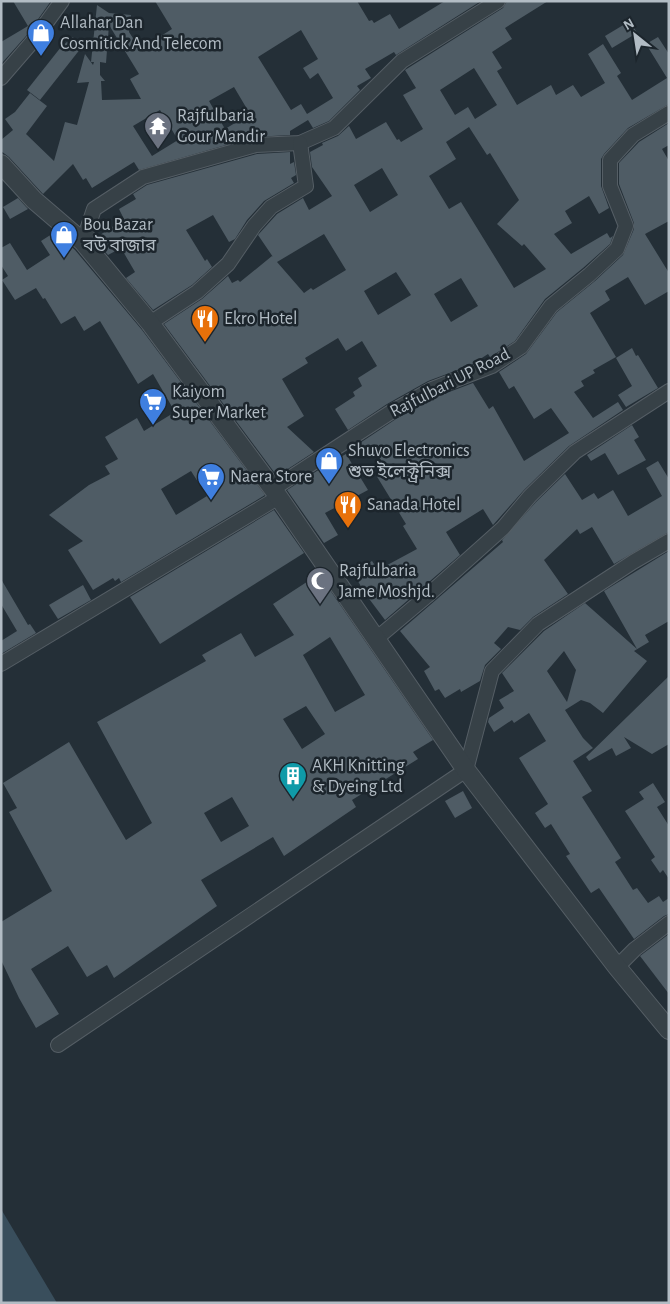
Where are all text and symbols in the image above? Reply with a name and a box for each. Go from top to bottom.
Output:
north arrow [610,10,660,60]
place label: Allahar Dan Cosmitick And Telecom [60,14,222,53]
text: N [621,16,637,33]
shop icon: Allahar Dan Cosmitick And Telecom [26,18,56,57]
place label: Rajfulbaria Gour Mandir [177,107,265,146]
temple icon: Rajfulbaria Gour Mandir [143,111,173,150]
place label: Bou Bazar বউ বাজার [82,216,156,255]
shop icon: Bou Bazar বউ বাজার [49,220,79,259]
restaurant icon: Ekro Hotel [190,304,220,343]
place label: Ekro Hotel [224,310,298,328]
street label: Rajfulbari UP Road [387,345,513,421]
place label: Kaiyom Super Market [172,383,266,422]
supermarket icon: Kaiyom Super Market [138,387,168,426]
place label: Shuvo Electronics শুভ ইলেক্ট্রনিক্স [348,442,470,483]
shop icon: Shuvo Electronics শুভ ইলেক্ট্রনিক্স [314,446,344,485]
supermarket icon: Naera Store [196,462,226,501]
place label: Naera Store [230,468,312,486]
restaurant icon: Sanada Hotel [333,490,363,529]
place label: Sanada Hotel [367,496,461,514]
place label: Rajfulbaria Jame Moshjd. [339,562,435,601]
mosque icon: Rajfulbaria Jame Moshjd. [305,566,335,605]
place label: AKH Knitting & Dyeing Ltd [312,757,405,796]
building icon: AKH Knitting & Dyeing Ltd [278,761,308,800]

